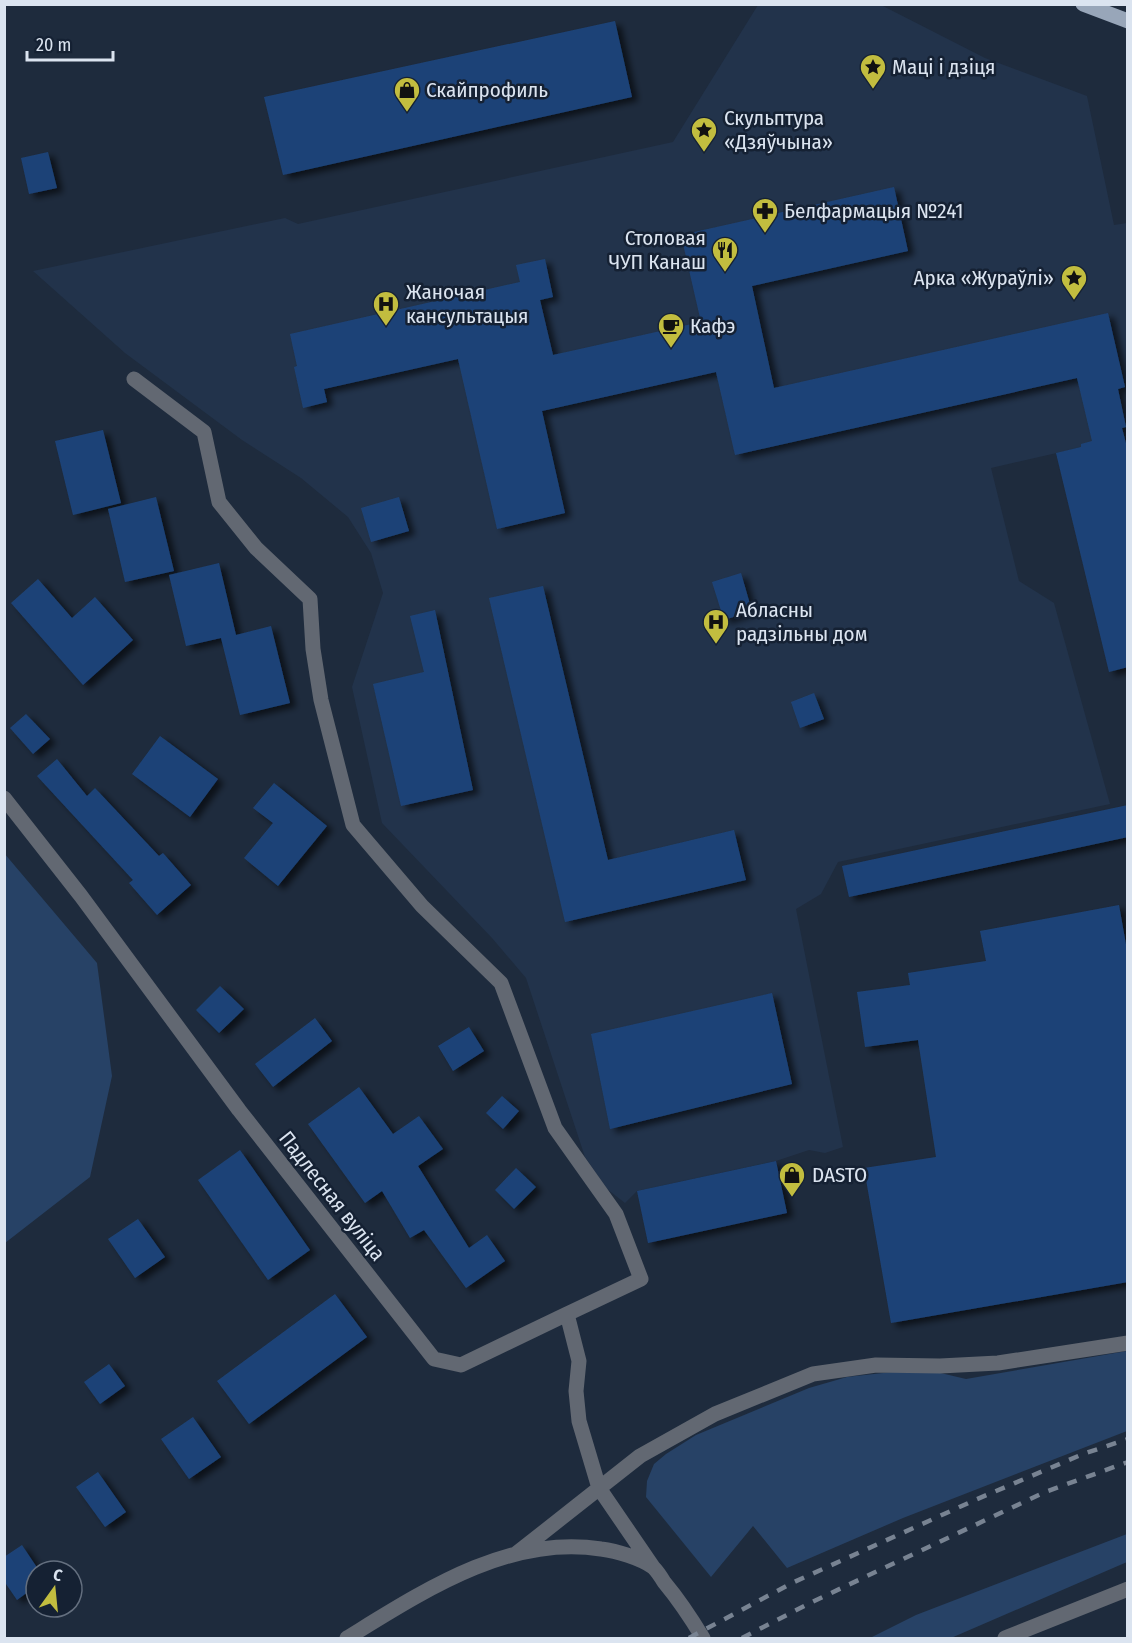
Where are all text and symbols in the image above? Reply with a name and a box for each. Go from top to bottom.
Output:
scale bar [27,24,112,62]
text: 20 m [36,34,71,56]
place icon: Маці і дзіця [858,52,888,90]
place label: Маці і дзіця [892,54,996,80]
shop icon: Скайпрофиль [392,75,422,113]
place label: Скайпрофиль [426,77,548,103]
place label: Скульптура «Дзяўчына» [724,105,833,155]
place icon: Скульптура «Дзяўчына» [689,115,719,153]
pharmacy icon: Белфармацыя №241 [750,196,780,234]
place label: Белфармацыя №241 [784,198,963,224]
place label: Столовая ЧУП Канаш [609,225,706,275]
restaurant icon: Столовая ЧУП Канаш [710,235,740,273]
place icon: Арка «Жураўлі» [1059,263,1089,301]
place label: Арка «Жураўлі» [914,265,1054,291]
place label: Жаночая кансультацыя [406,279,529,329]
hospital icon: Жаночая кансультацыя [371,289,401,327]
cafe icon: Кафэ [656,311,686,349]
place label: Кафэ [690,313,735,339]
place label: Абласны радзільны дом [736,597,867,647]
hospital icon: Абласны радзільны дом [701,607,731,645]
street label: Падлесная вуліца [273,1126,391,1266]
shop icon: DASTO [777,1160,807,1198]
place label: DASTO [812,1162,867,1188]
north arrow [24,1559,84,1619]
text: С [51,1565,65,1585]

